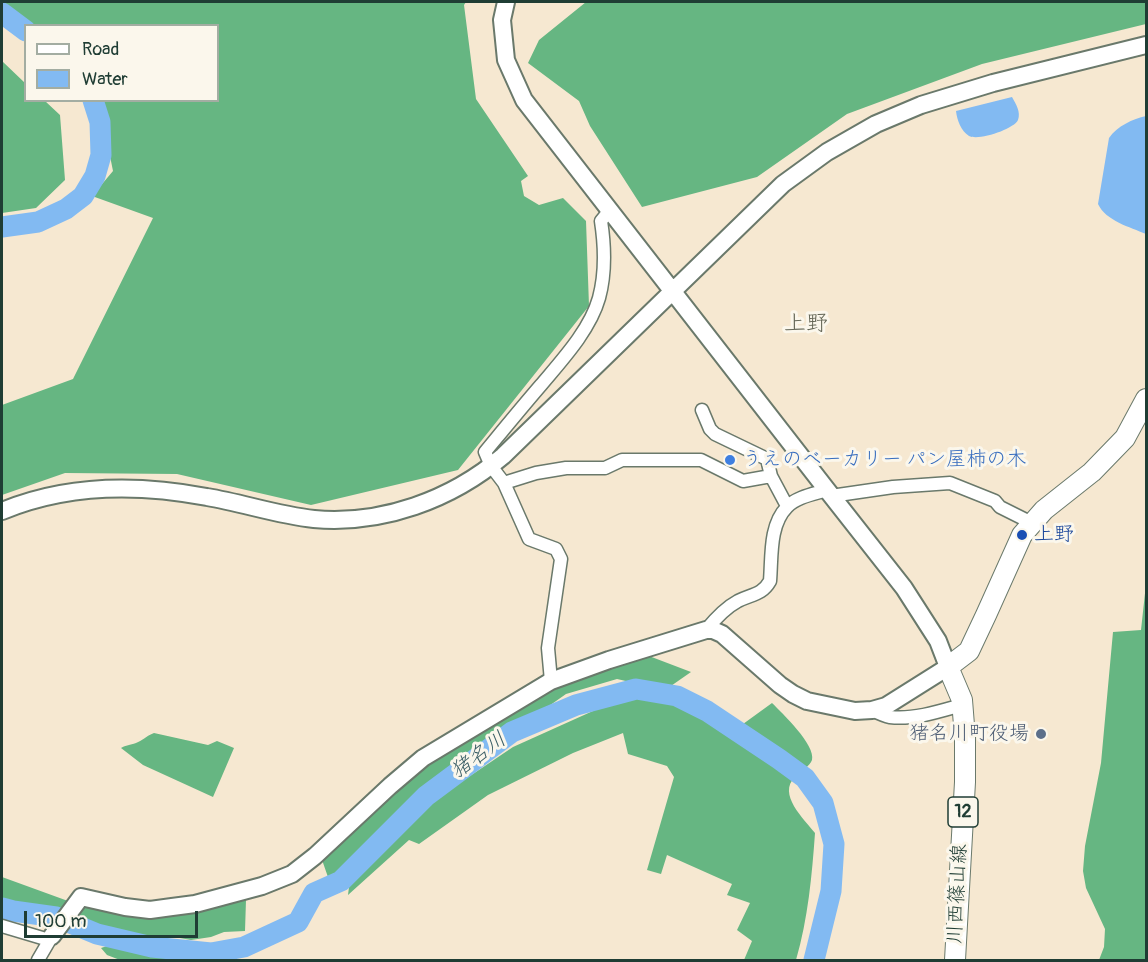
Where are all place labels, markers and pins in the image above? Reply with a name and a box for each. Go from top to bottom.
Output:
place label: うえのベーカリー パン屋柿の木 [742,448,1026,472]
marker: うえのベーカリー パン屋柿の木 [723,453,737,467]
place label: 上野 [1034,523,1074,547]
marker: 上野 [1015,528,1029,542]
place label: 猪名川町役場 [909,722,1029,746]
marker: 猪名川町役場 [1034,727,1048,741]

